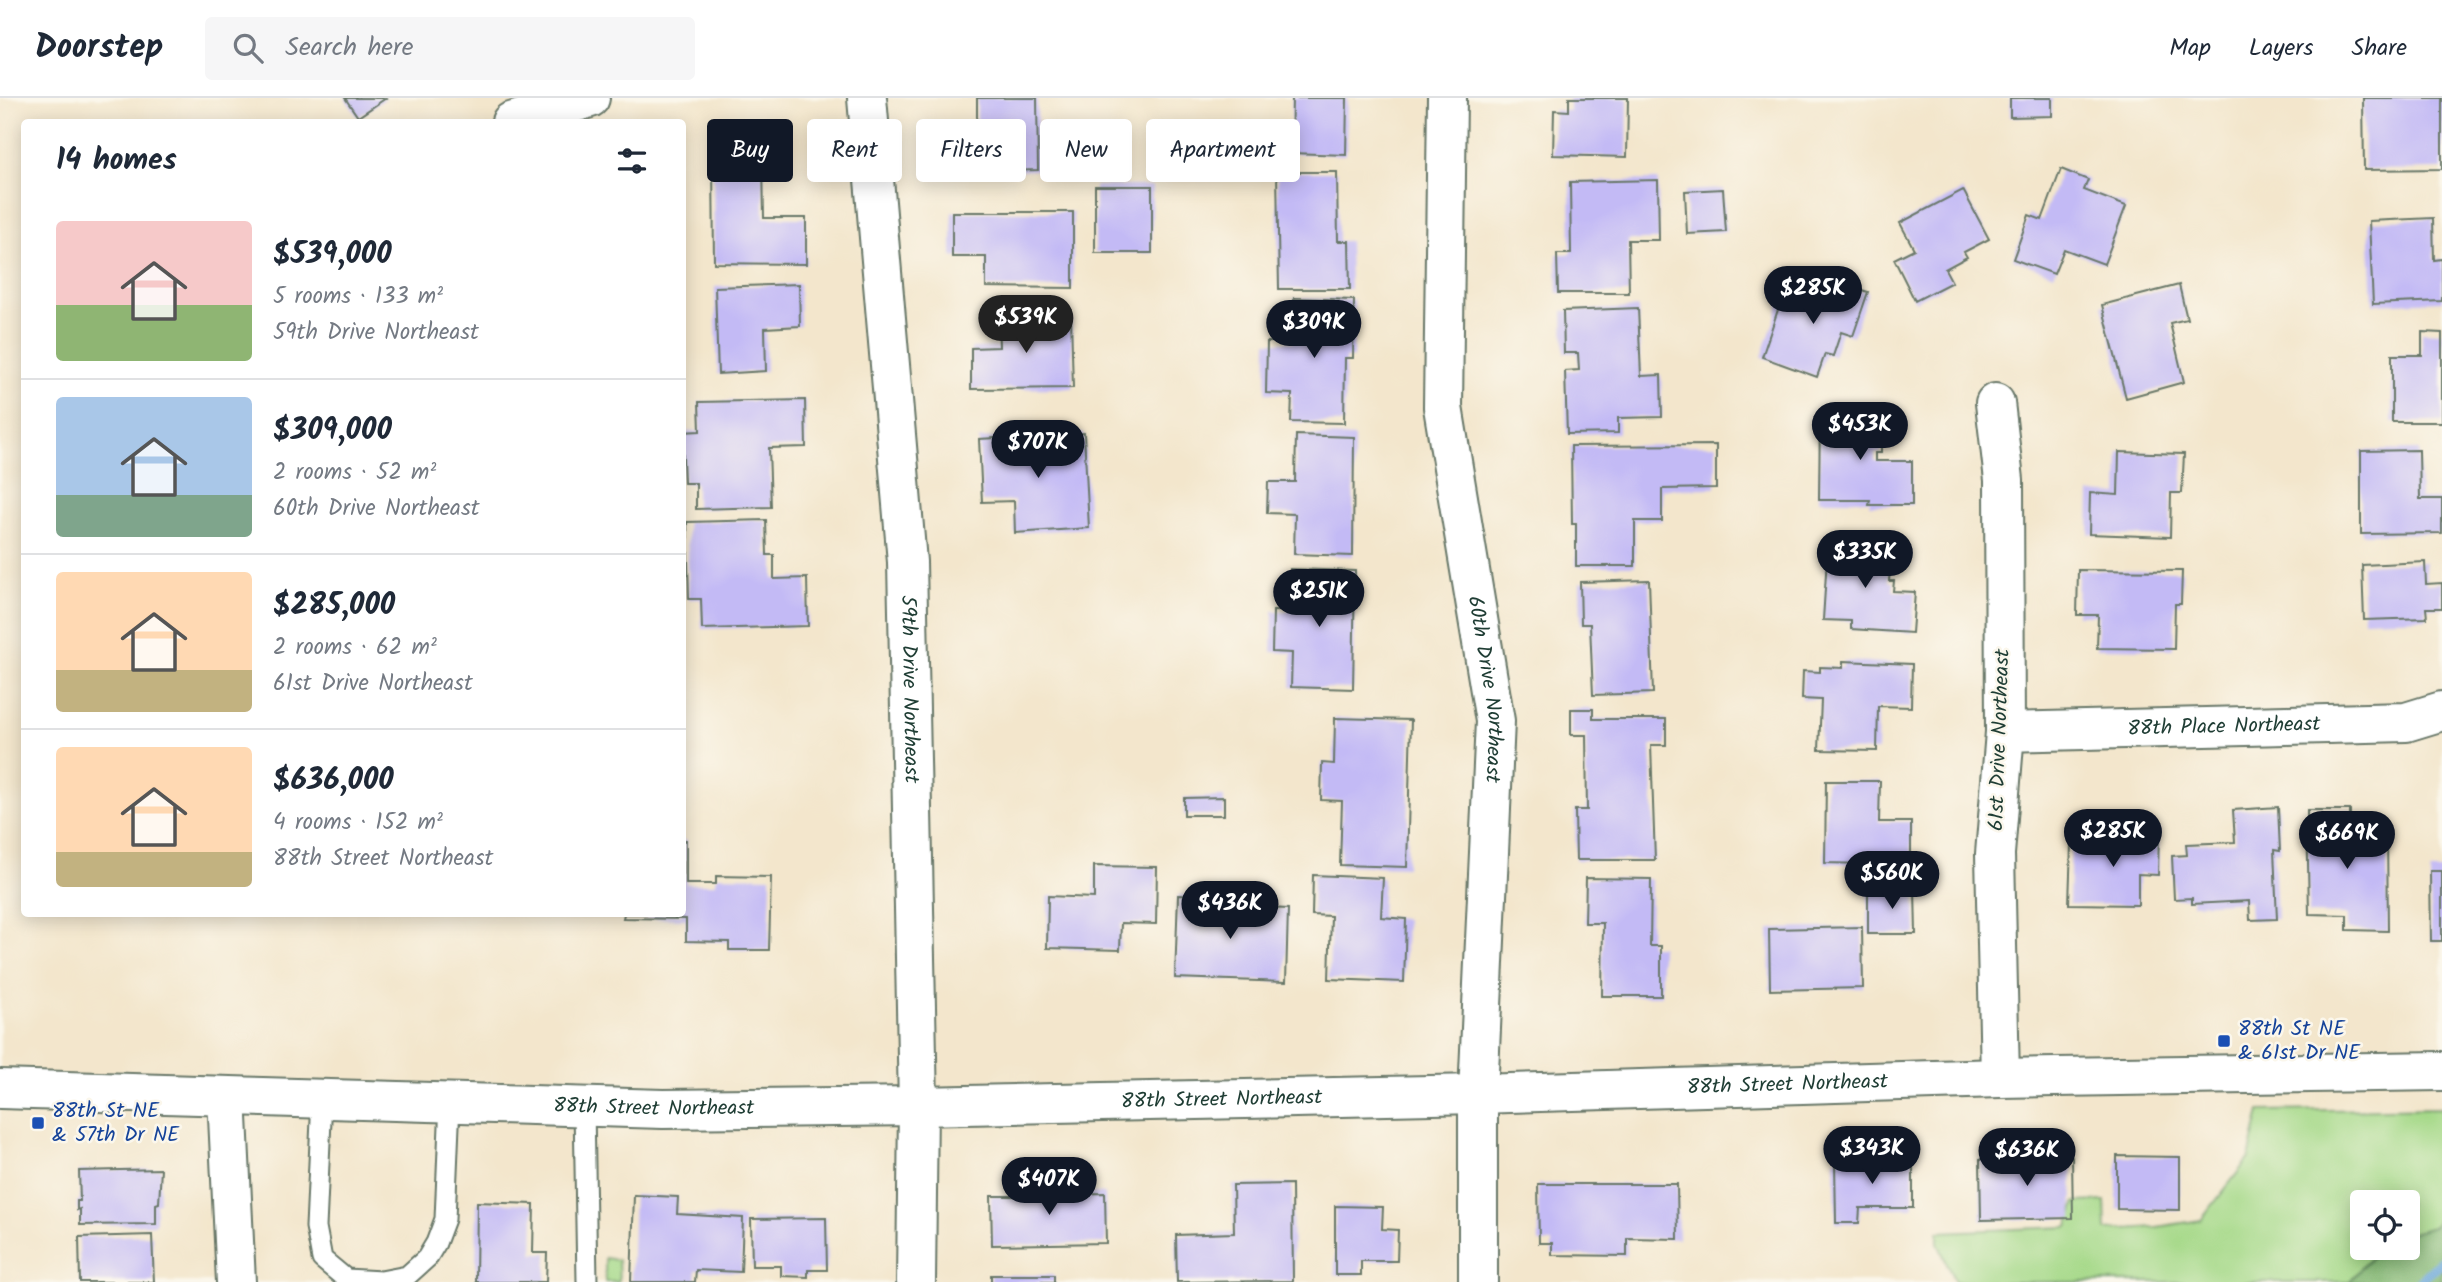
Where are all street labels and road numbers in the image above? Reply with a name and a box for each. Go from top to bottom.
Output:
street label: 60th Drive Northeast [1458,593,1512,785]
street label: 59th Drive Northeast [891,595,928,784]
street label: 61st Drive Northeast [1980,647,2020,832]
street label: 88th Place Northeast [2127,708,2322,745]
street label: 88th Street Northeast [1686,1065,1889,1104]
street label: 88th Street Northeast [1121,1081,1323,1118]
street label: 88th Street Northeast [553,1089,755,1126]

